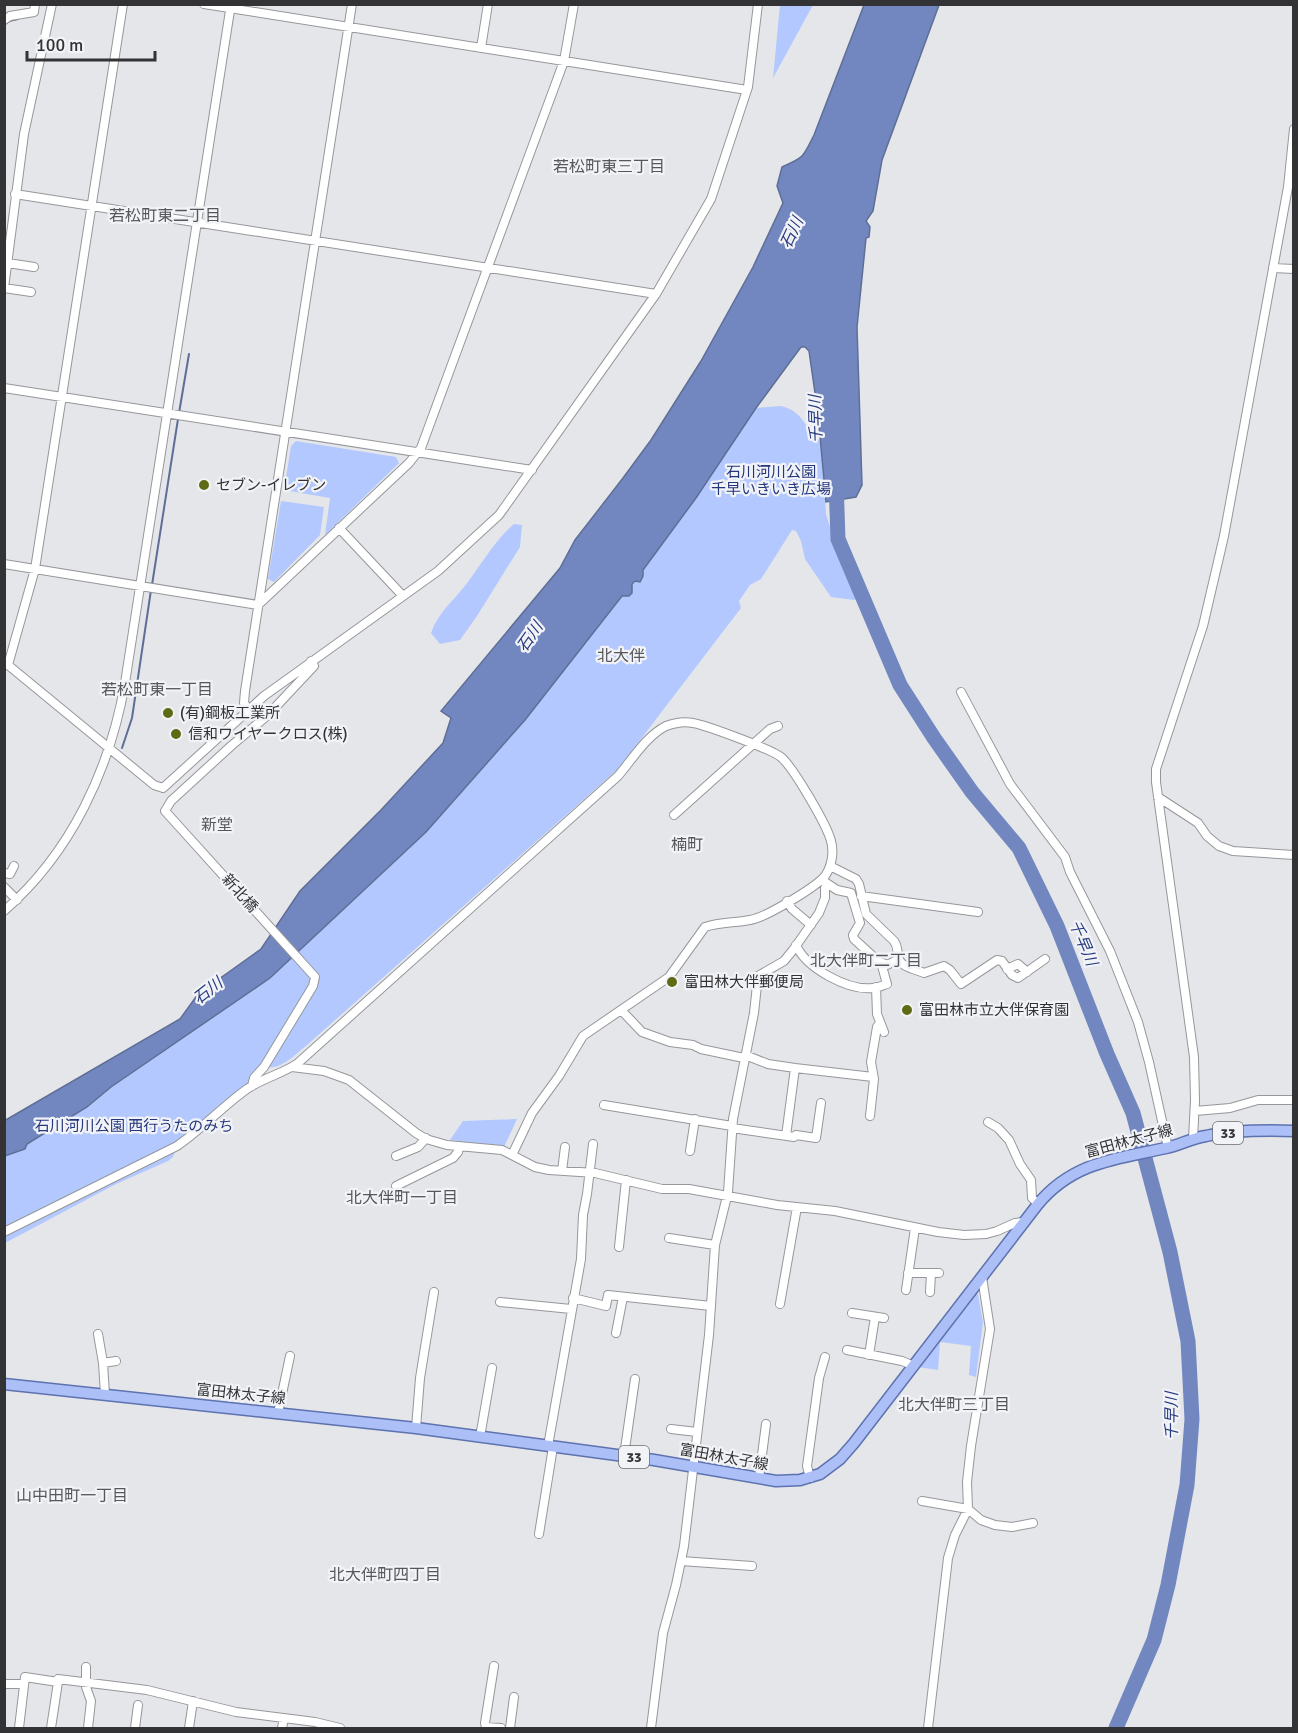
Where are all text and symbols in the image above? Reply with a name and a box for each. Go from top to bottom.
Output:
scale bar [27,24,154,62]
text: 100 m [36,34,83,56]
district label: 若松町東三丁目 [553,157,665,177]
district label: 若松町東二丁目 [109,206,221,226]
water label: 石川 [776,212,809,252]
water label: 千早川 [805,393,827,443]
park label: 石川河川公園 千早いきいき広場 [711,463,831,498]
place label: セブン-イレブン [216,476,326,494]
marker: セブン-イレブン [197,478,211,492]
water label: 石川 [513,617,549,656]
district label: 北大伴 [597,646,645,666]
district label: 若松町東一丁目 [101,680,213,700]
place label: (有)鋼板工業所 [180,704,280,722]
marker: (有)鋼板工業所 [161,706,175,720]
place label: 信和ワイヤークロス(株) [188,725,348,743]
marker: 信和ワイヤークロス(株) [169,727,183,741]
district label: 新堂 [201,815,233,835]
district label: 楠町 [671,835,703,855]
street label: 新北橋 [218,870,262,916]
water label: 千早川 [1064,917,1102,971]
district label: 北大伴町二丁目 [810,951,922,971]
water label: 石川 [189,972,228,1009]
place label: 富田林大伴郵便局 [684,973,804,991]
marker: 富田林大伴郵便局 [665,975,679,989]
place label: 富田林市立大伴保育園 [919,1001,1069,1019]
marker: 富田林市立大伴保育園 [900,1003,914,1017]
park label: 石川河川公園 西行うたのみち [35,1117,233,1135]
street label: 富田林太子線 [1083,1121,1175,1161]
road number: 33 [1213,1122,1243,1144]
district label: 北大伴町一丁目 [346,1188,458,1208]
street label: 富田林太子線 [195,1380,287,1408]
water label: 千早川 [1162,1390,1182,1440]
district label: 北大伴町三丁目 [898,1395,1010,1415]
street label: 富田林太子線 [678,1440,770,1474]
road number: 33 [619,1446,649,1468]
district label: 山中田町一丁目 [16,1486,128,1506]
district label: 北大伴町四丁目 [329,1565,441,1585]

